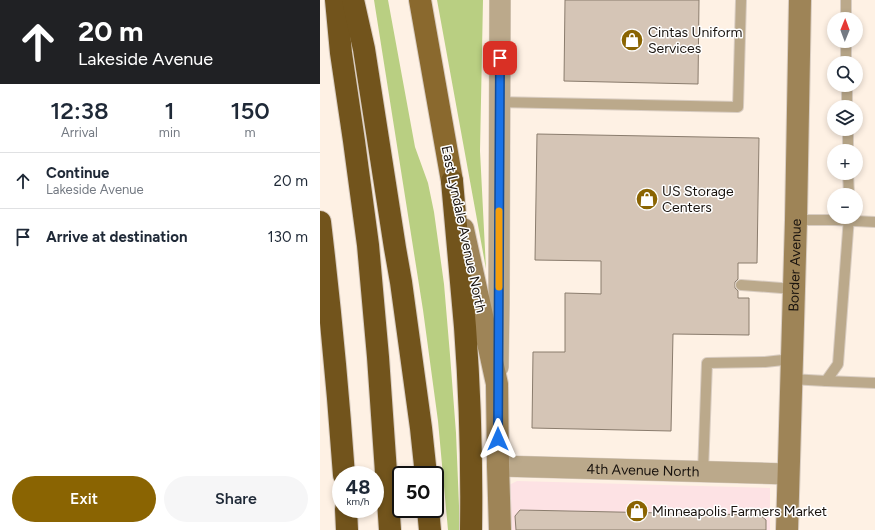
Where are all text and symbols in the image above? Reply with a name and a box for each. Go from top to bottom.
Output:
north arrow [827,12,863,48]
map controls [827,12,863,224]
text: 20 m [78,14,143,48]
icon: ahead [12,16,64,68]
place label: Cintas Uniform Services [648,24,742,57]
shop icon: Cintas Uniform Services [619,27,645,53]
pin [483,41,517,75]
icon: arrive [489,47,511,69]
text: Lakeside Avenue [78,48,213,70]
button: search [827,56,863,92]
text: 12:38 [50,96,109,125]
text: 1 [164,96,175,125]
text: 150 [230,96,270,125]
button: layers [827,100,863,136]
text: Arrival [61,125,98,140]
text: min [159,125,180,140]
text: m [245,125,256,140]
street label: East Lyndale Avenue North [438,144,490,314]
button: + [827,144,863,180]
text: Continue [46,164,109,182]
icon: ahead [12,170,34,192]
text: 20 m [274,172,308,190]
text: Lakeside Avenue [46,182,144,197]
place label: US Storage Centers [662,183,734,216]
shop icon: US Storage Centers [634,186,660,212]
button: − [827,188,863,224]
street label: Border Avenue [785,218,805,312]
icon: arrive [12,226,34,248]
text: Arrive at destination [46,228,187,246]
text: 130 m [268,228,308,246]
position arrow [477,418,519,460]
street label: 4th Avenue North [586,460,700,481]
speed limit sign: 50 [392,466,444,518]
text: 48 [346,475,370,499]
button: Exit [12,476,156,522]
button: Share [164,476,308,522]
text: km/h [347,495,369,508]
shop icon: Minneapolis Farmers Market [624,498,650,524]
place label: Minneapolis Farmers Market [652,503,827,520]

